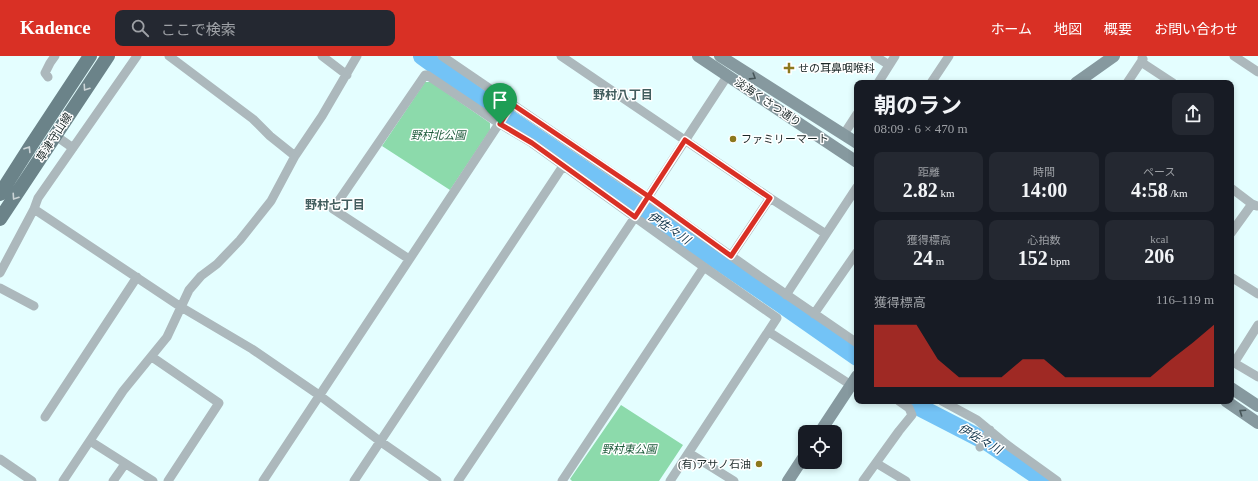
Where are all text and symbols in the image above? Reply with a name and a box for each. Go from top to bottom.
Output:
search box [115,10,395,46]
text: Kadence [20,17,91,38]
icon: search [129,17,151,39]
text: ここで検索 [161,22,236,38]
text: ホーム [990,22,1032,37]
text: 地図 [1054,22,1082,37]
text: 概要 [1104,22,1132,37]
text: お問い合わせ [1154,22,1238,37]
marker: せの耳鼻咽喉科 [783,62,795,74]
place label: せの耳鼻咽喉科 [798,62,875,74]
one-way arrow [749,73,756,80]
street label: 淡海くさつ通り [733,75,803,129]
pin [483,83,517,124]
one-way arrow [83,84,91,91]
district label: 野村八丁目 [593,88,653,102]
icon: arrive [489,89,511,111]
text: 朝のラン [874,93,962,118]
button: share [1172,93,1214,135]
street label: 草津守山線 [34,111,74,163]
text: 08:09 · 6 × 470 m [874,121,968,136]
park label: 野村北公園 [411,129,467,141]
place label: ファミリーマート [741,133,829,145]
marker: ファミリーマート [728,134,738,144]
one-way arrow [24,146,31,153]
text: 距離 [918,166,940,178]
text: 時間 [1033,166,1055,178]
text: ペース [1143,166,1176,178]
text: 2.82 [903,179,938,201]
text: 14:00 [1021,179,1067,201]
text: 4:58 [1131,179,1168,201]
text: km [938,187,955,199]
text: /km [1168,187,1188,199]
one-way arrow [12,193,20,200]
district label: 野村七丁目 [305,198,365,212]
water label: 伊佐々川 [645,209,694,248]
text: kcal [1150,233,1168,245]
text: 獲得標高 [907,234,951,246]
text: 心拍数 [1027,234,1060,246]
text: 206 [1144,245,1174,267]
text: 24 [913,247,933,269]
text: 152 [1018,247,1048,269]
text: m [933,255,944,267]
text: bpm [1048,255,1070,267]
text: 116–119 m [1156,292,1214,307]
text: 獲得標高 [874,295,926,310]
one-way arrow [1239,409,1246,417]
water label: 伊佐々川 [956,421,1006,458]
map controls [798,425,842,469]
button: locate [798,425,842,469]
park label: 野村東公園 [602,443,658,455]
place label: (有)アサノ石油 [678,458,751,471]
marker: (有)アサノ石油 [754,459,764,469]

